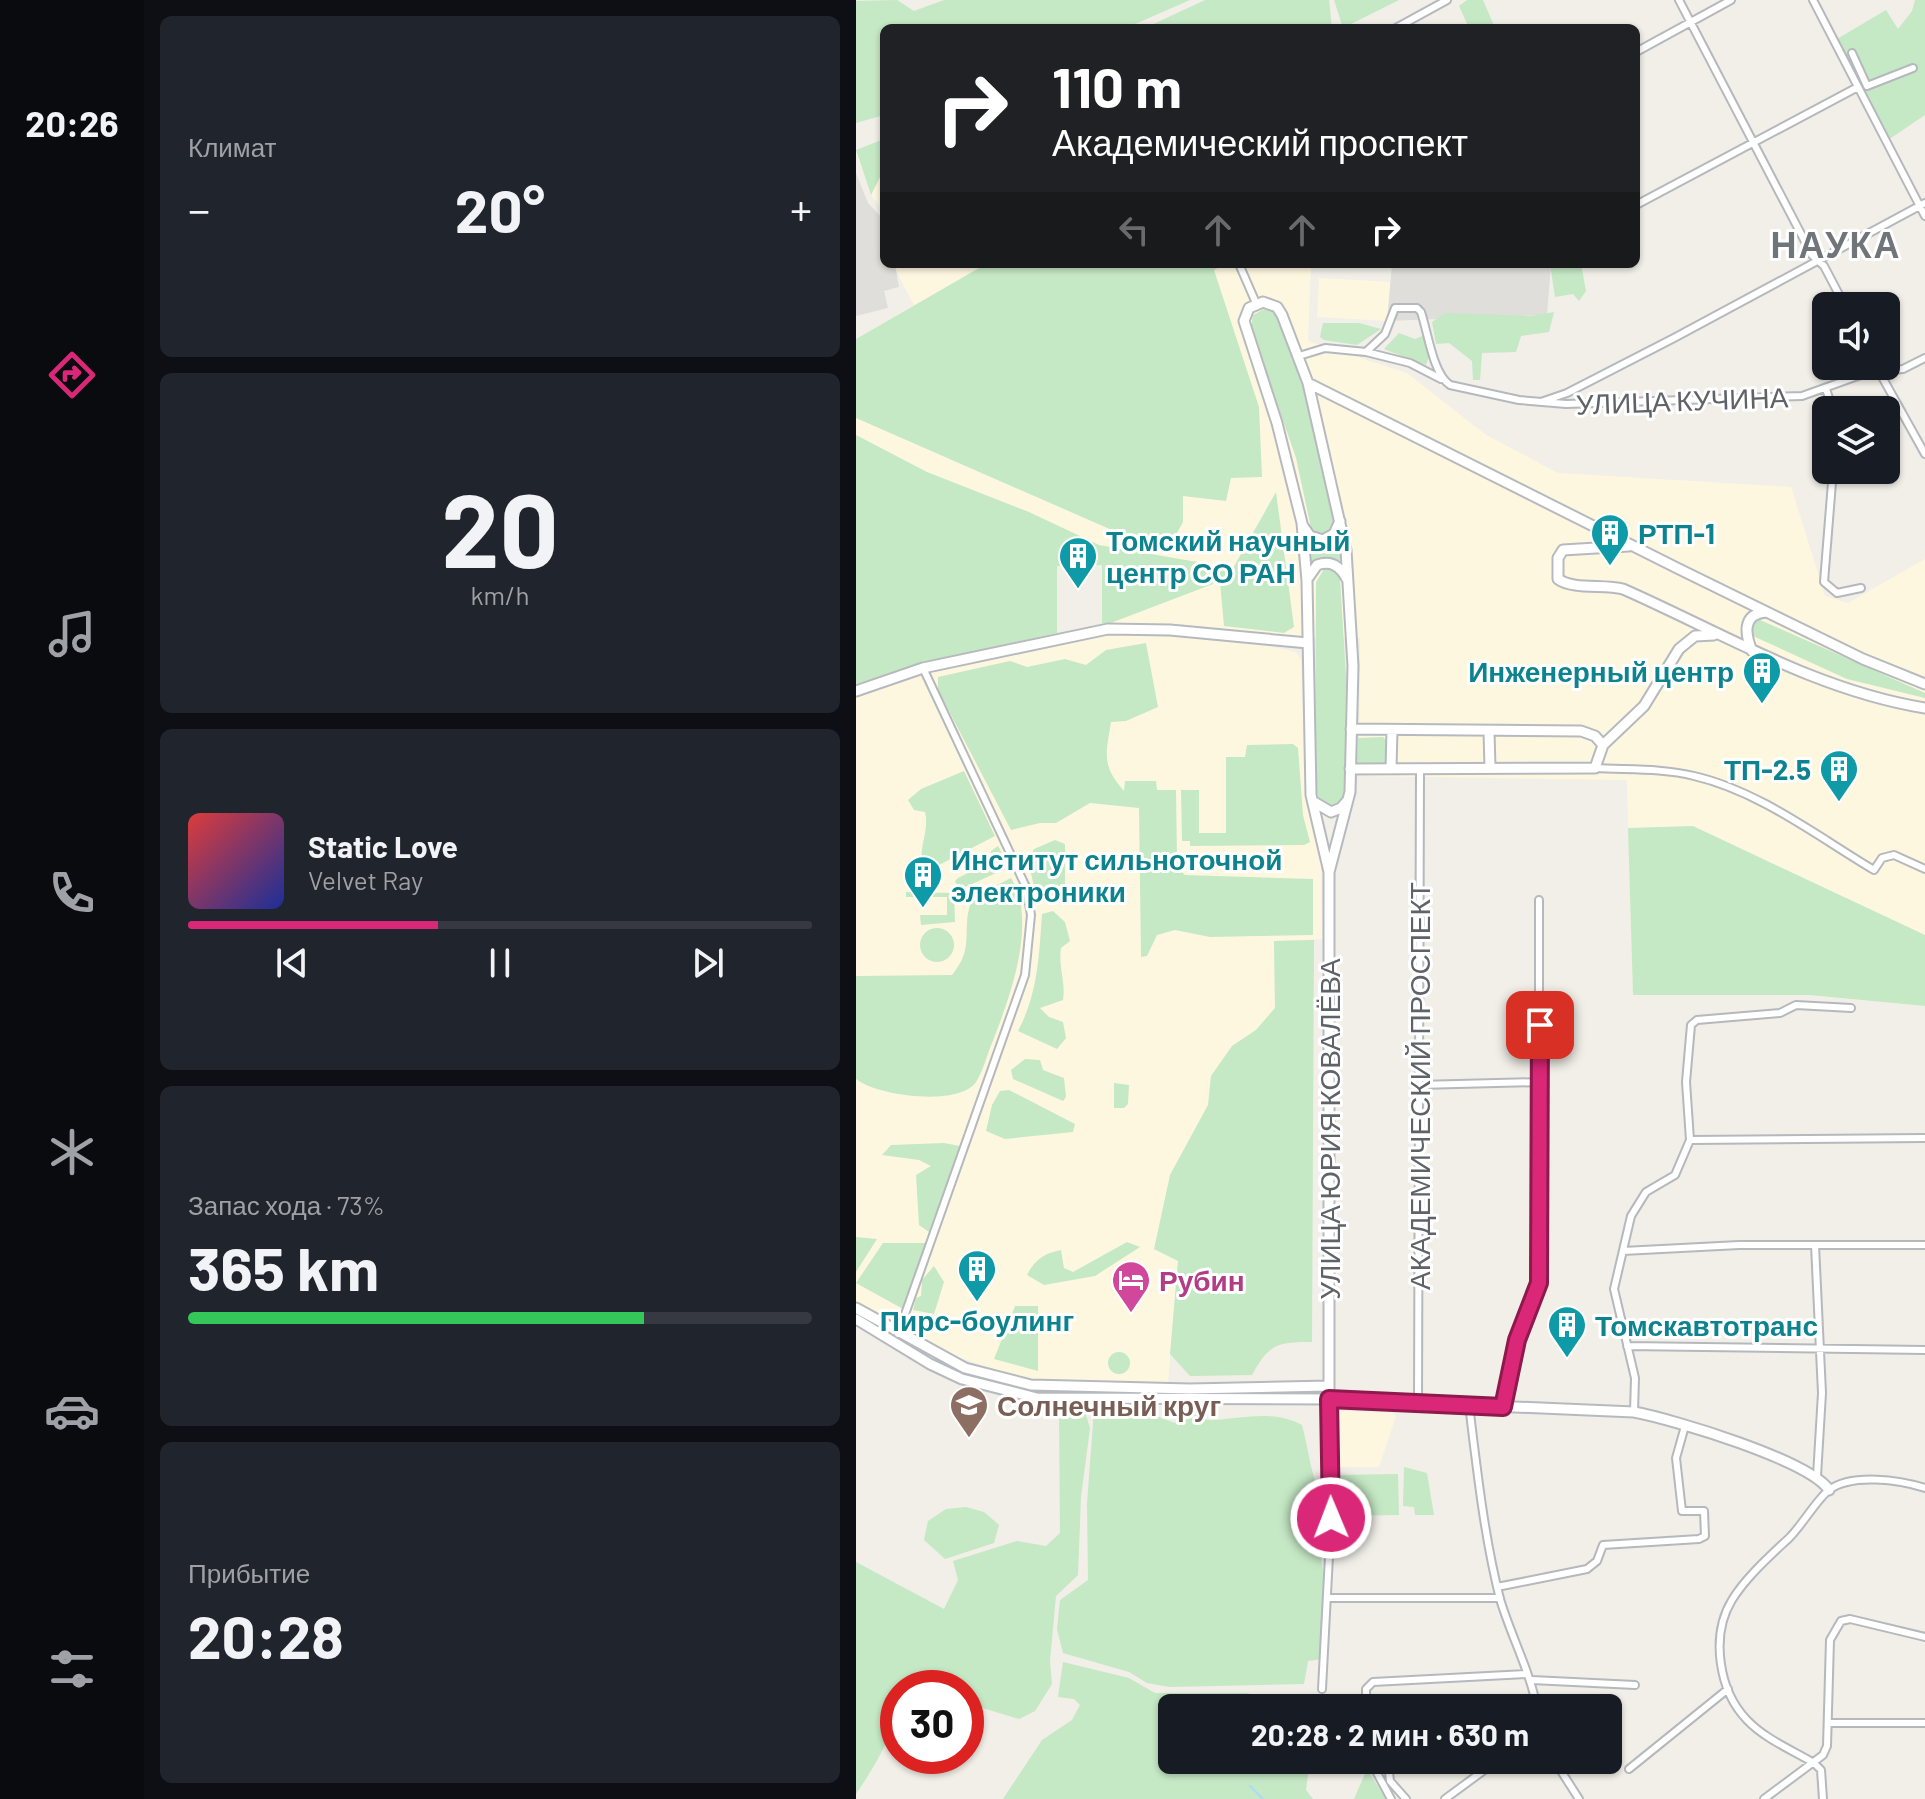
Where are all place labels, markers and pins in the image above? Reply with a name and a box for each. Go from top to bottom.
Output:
building icon: РТП-1 [1589,512,1631,567]
place label: РТП-1 [1638,516,1715,550]
place label: Томский научный центр СО РАН [1106,523,1350,589]
building icon: Томский научный центр СО РАН [1057,535,1099,590]
building icon: Инженерный центр [1741,650,1783,705]
place label: Инженерный центр [1468,654,1734,688]
building icon: ТП-2.5 [1818,748,1860,803]
place label: ТП-2.5 [1724,752,1811,786]
place label: Институт сильноточной электроники [951,842,1283,908]
building icon: Институт сильноточной электроники [902,854,944,909]
pin [1506,991,1574,1059]
building icon: Пирс-боулинг [956,1248,998,1303]
hotel icon: Рубин [1110,1259,1152,1314]
place label: Рубин [1159,1263,1245,1297]
place label: Пирс-боулинг [880,1303,1074,1337]
building icon: Томскавтотранс [1546,1304,1588,1359]
place label: Томскавтотранс [1595,1308,1818,1342]
school or university icon: Солнечный круг [948,1384,990,1439]
place label: Солнечный круг [997,1388,1221,1422]

